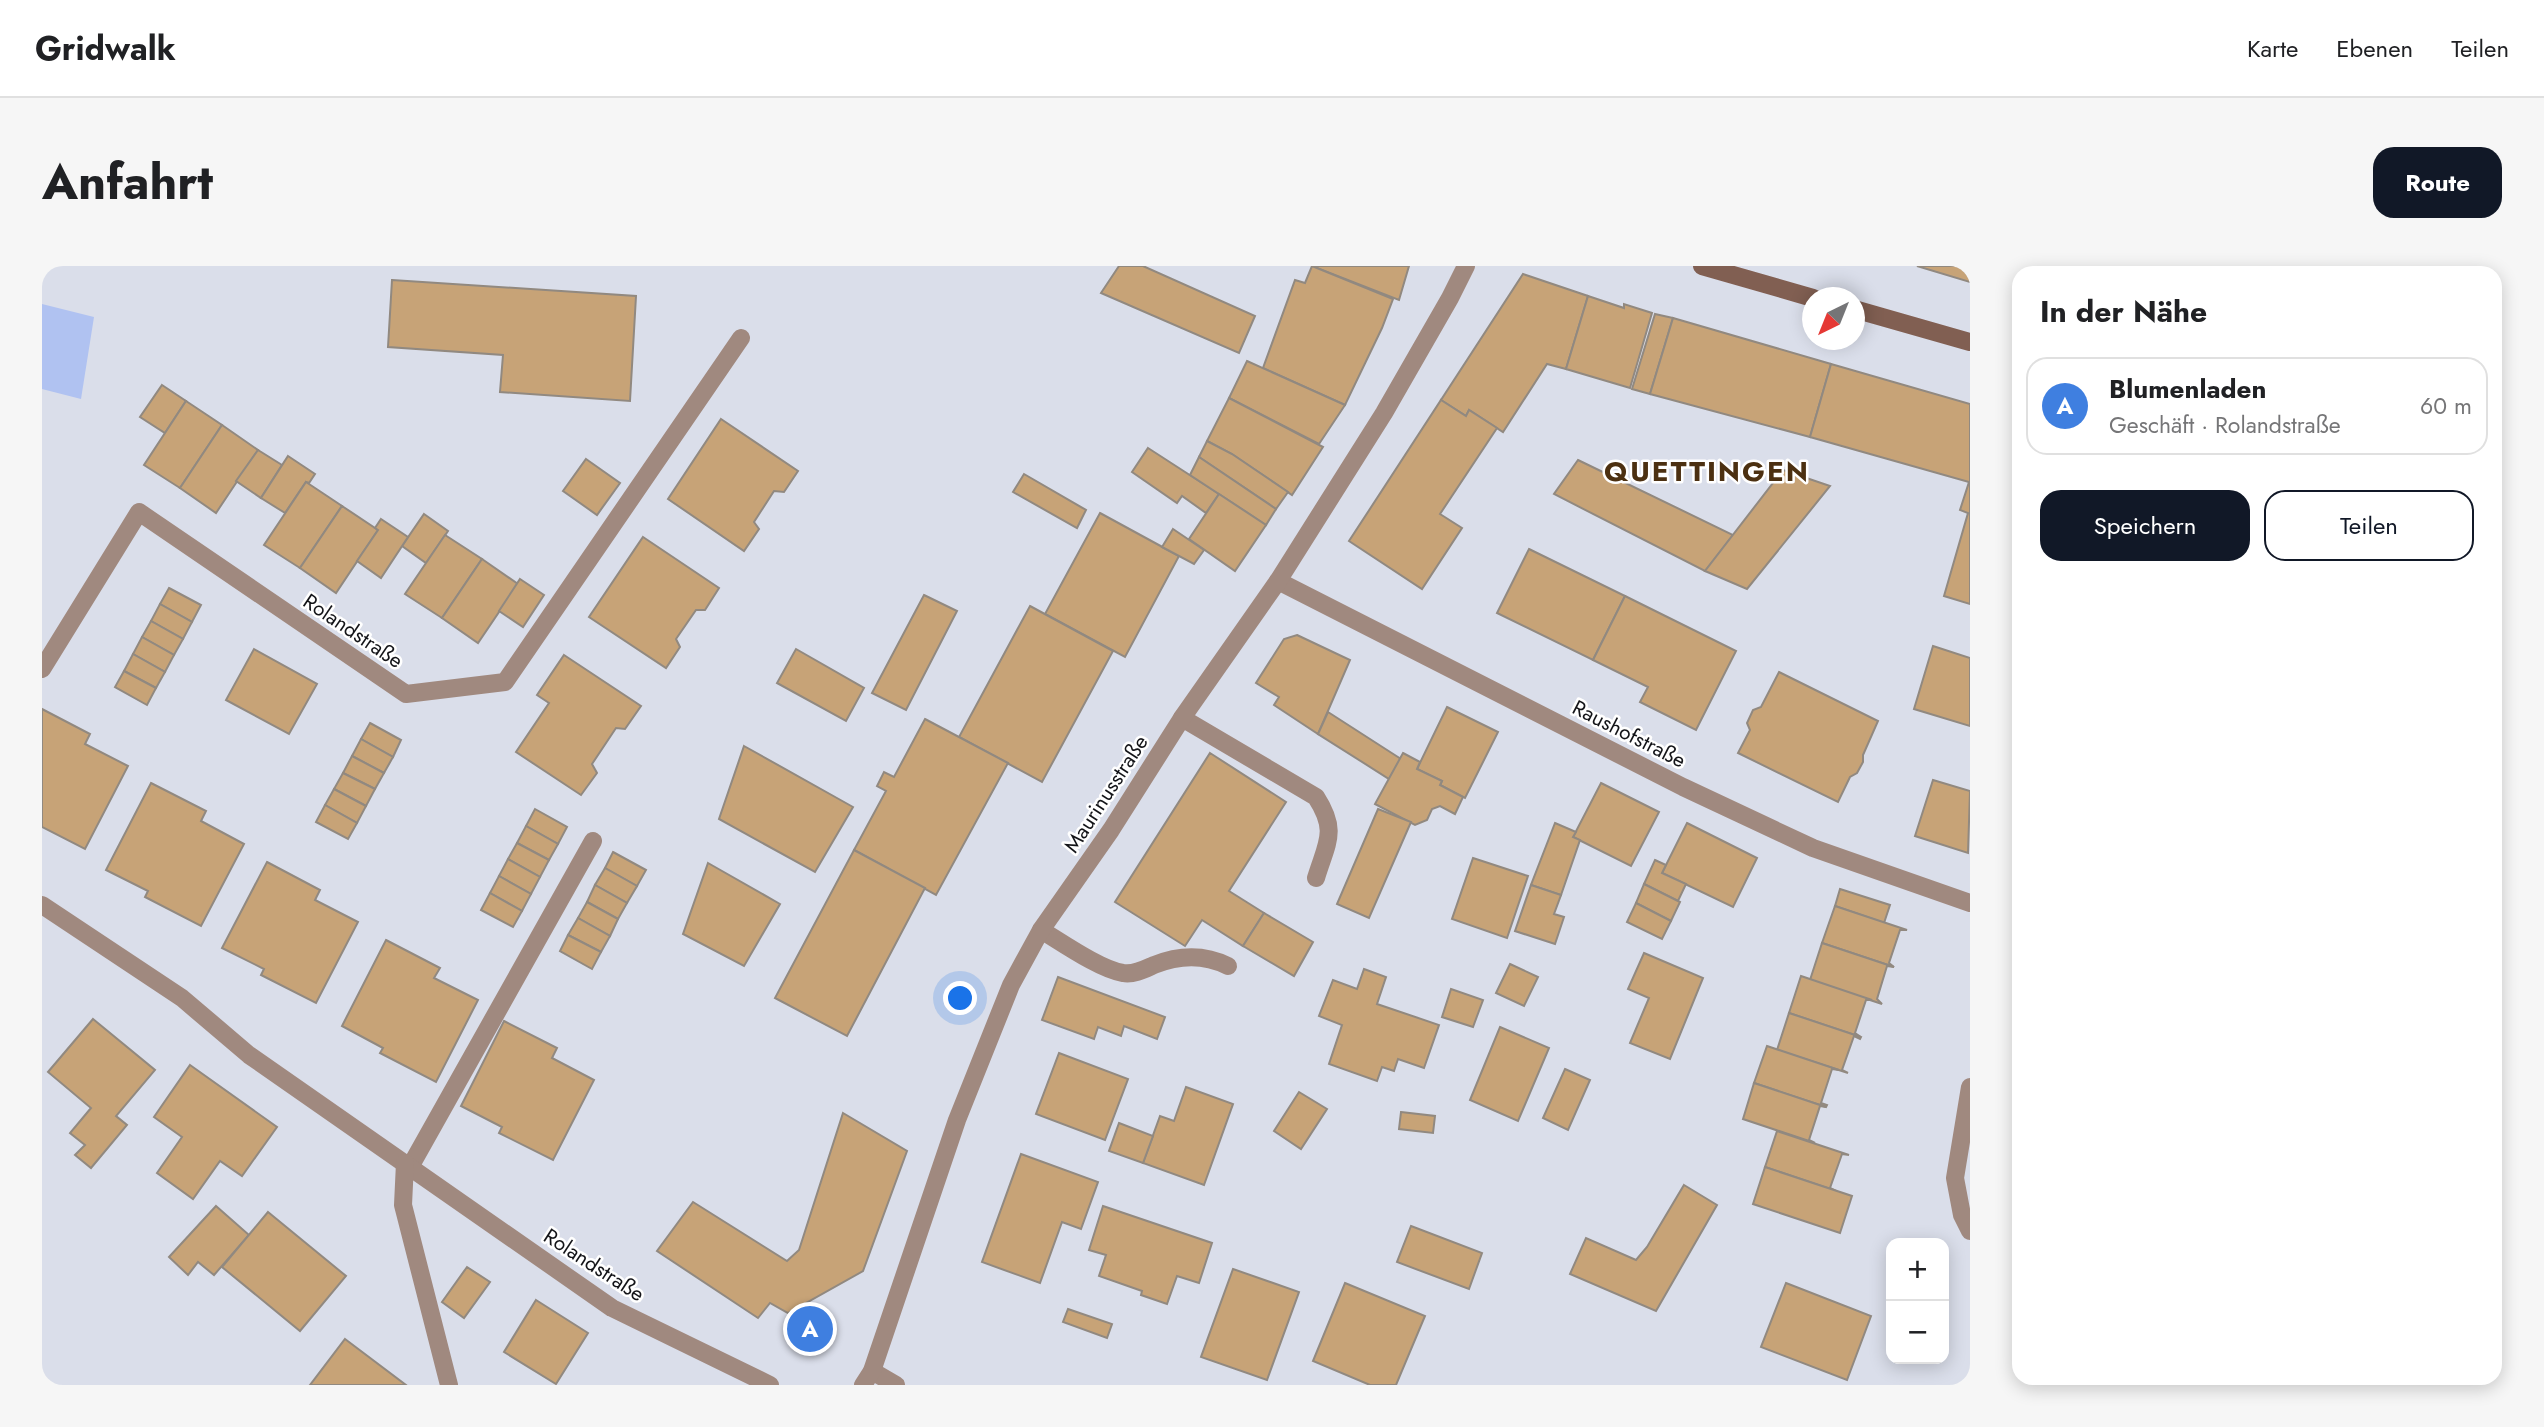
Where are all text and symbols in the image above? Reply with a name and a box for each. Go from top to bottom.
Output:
text: Gridwalk [35,25,176,72]
text: Karte [2247,31,2298,66]
text: Ebenen [2336,31,2413,66]
text: Teilen [2451,31,2509,66]
text: Anfahrt [42,147,213,217]
button: Route [2373,147,2502,218]
north arrow [1802,287,1865,350]
text: In der Nähe [2040,290,2207,333]
text: Blumenladen [2109,370,2266,408]
text: A [2057,389,2073,423]
text: 60 m [2420,389,2472,423]
text: Geschäft · Rolandstraße [2109,408,2341,442]
district label: QUETTINGEN [1604,451,1810,492]
button: Speichern [2040,490,2250,561]
button: Teilen [2264,490,2474,561]
street label: Rolandstraße [297,587,409,676]
street label: Raushofstraße [1567,693,1691,775]
street label: Maurinusstraße [1057,729,1155,859]
your location [943,981,977,1015]
street label: Rolandstraße [538,1221,650,1309]
map controls [1886,1238,1949,1364]
button: + [1886,1238,1949,1301]
button: − [1886,1301,1949,1364]
pin: A [787,1303,833,1355]

